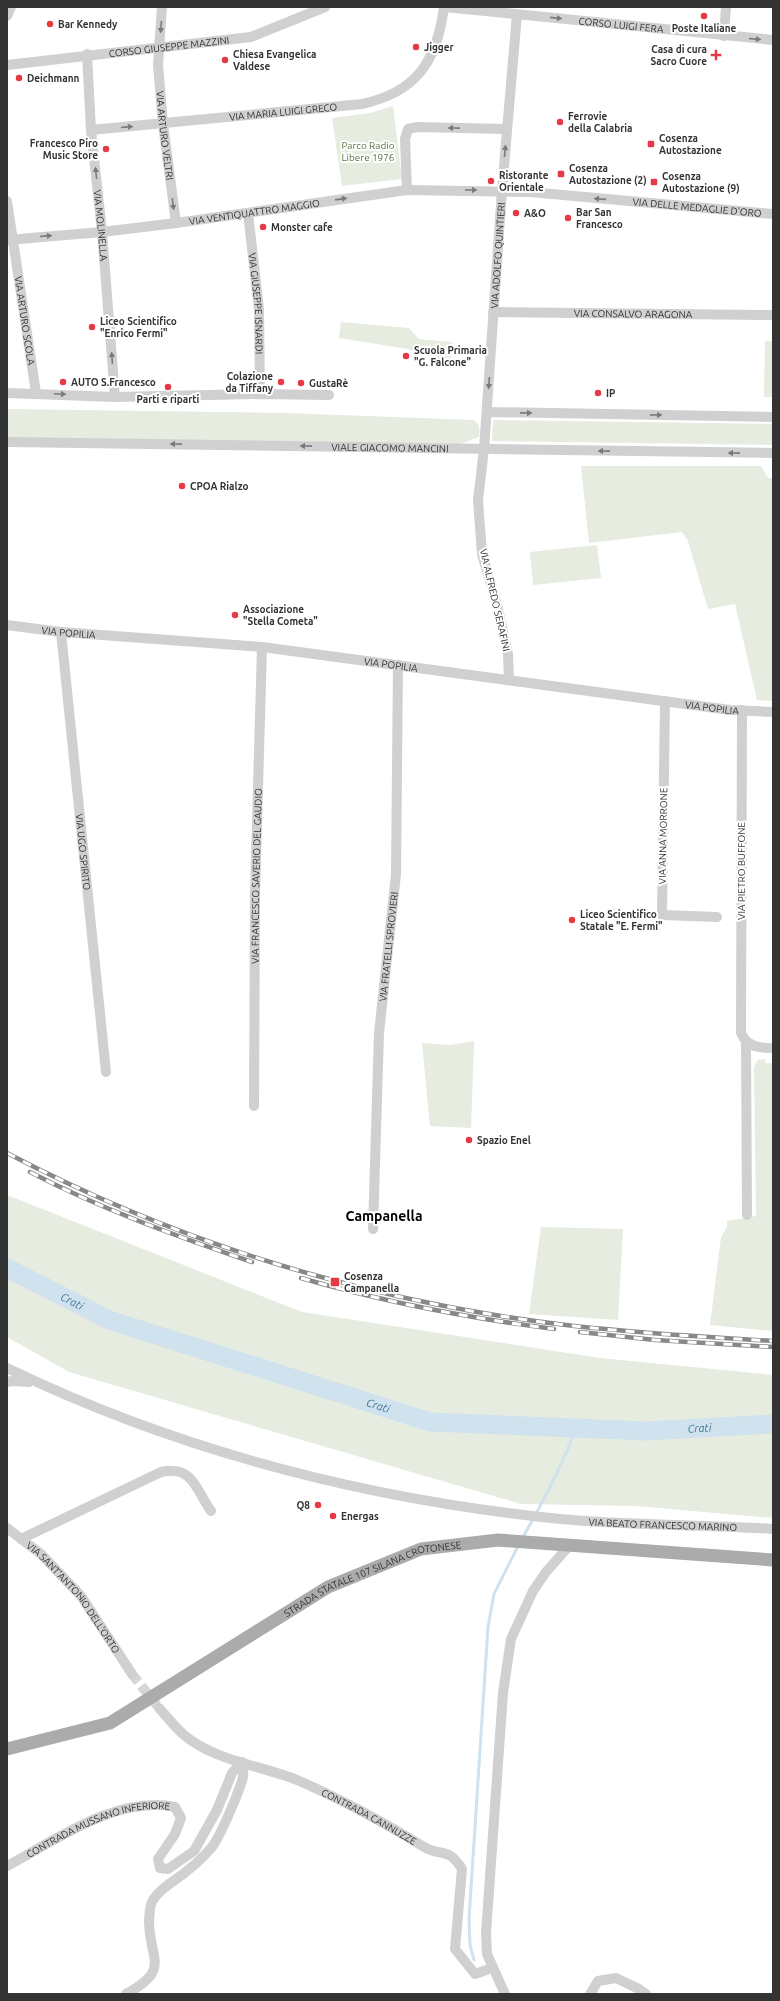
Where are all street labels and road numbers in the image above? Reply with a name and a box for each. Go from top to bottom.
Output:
street label: CORSO LUIGI FERA [578,15,665,35]
street label: CORSO GIUSEPPE MAZZINI [108,34,230,59]
street label: VIA ARTURO VELTRI [155,90,176,181]
street label: VIA MARIA LUIGI GRECO [229,101,338,122]
street label: VIA MOLINELLA [92,189,110,262]
street label: VIA DELLE MEDAGLIE D'ORO [632,196,762,218]
street label: VIA VENTIQUATTRO MAGGIO [188,197,321,227]
street label: VIA ADOLFO QUINTIERI [488,202,507,309]
street label: VIA GIUSEPPE ISNARDI [247,252,265,354]
street label: VIA ARTURO SCOLA [13,275,37,366]
street label: VIA CONSALVO ARAGONA [574,307,693,320]
street label: VIALE GIACOMO MANCINI [331,441,449,454]
street label: VIA ALFREDO SERAFINI [478,548,512,652]
street label: VIA POPILIA [41,624,96,640]
street label: VIA POPILIA [363,655,419,673]
street label: VIA POPILIA [684,699,740,716]
street label: VIA ANNA MORRONE [657,787,669,884]
street label: VIA FRANCESCO SAVERIO DEL GAUDIO [249,788,264,964]
street label: VIA UGO SPIRITO [74,813,93,891]
street label: VIA PIETRO BUFFONE [736,822,747,920]
street label: VIA FRATELLI SPROVIERI [377,891,400,1002]
street label: VIA BEATO FRANCESCO MARINO [588,1516,738,1533]
street label: STRADA STATALE 107 SILANA CROTONESE [282,1539,462,1619]
street label: VIA SANT'ANTONIO DELL'ORTO [24,1540,122,1655]
street label: CONTRADA CANNUZZE [320,1786,419,1847]
street label: CONTRADA MUSSANO INFERIORE [24,1799,171,1860]

